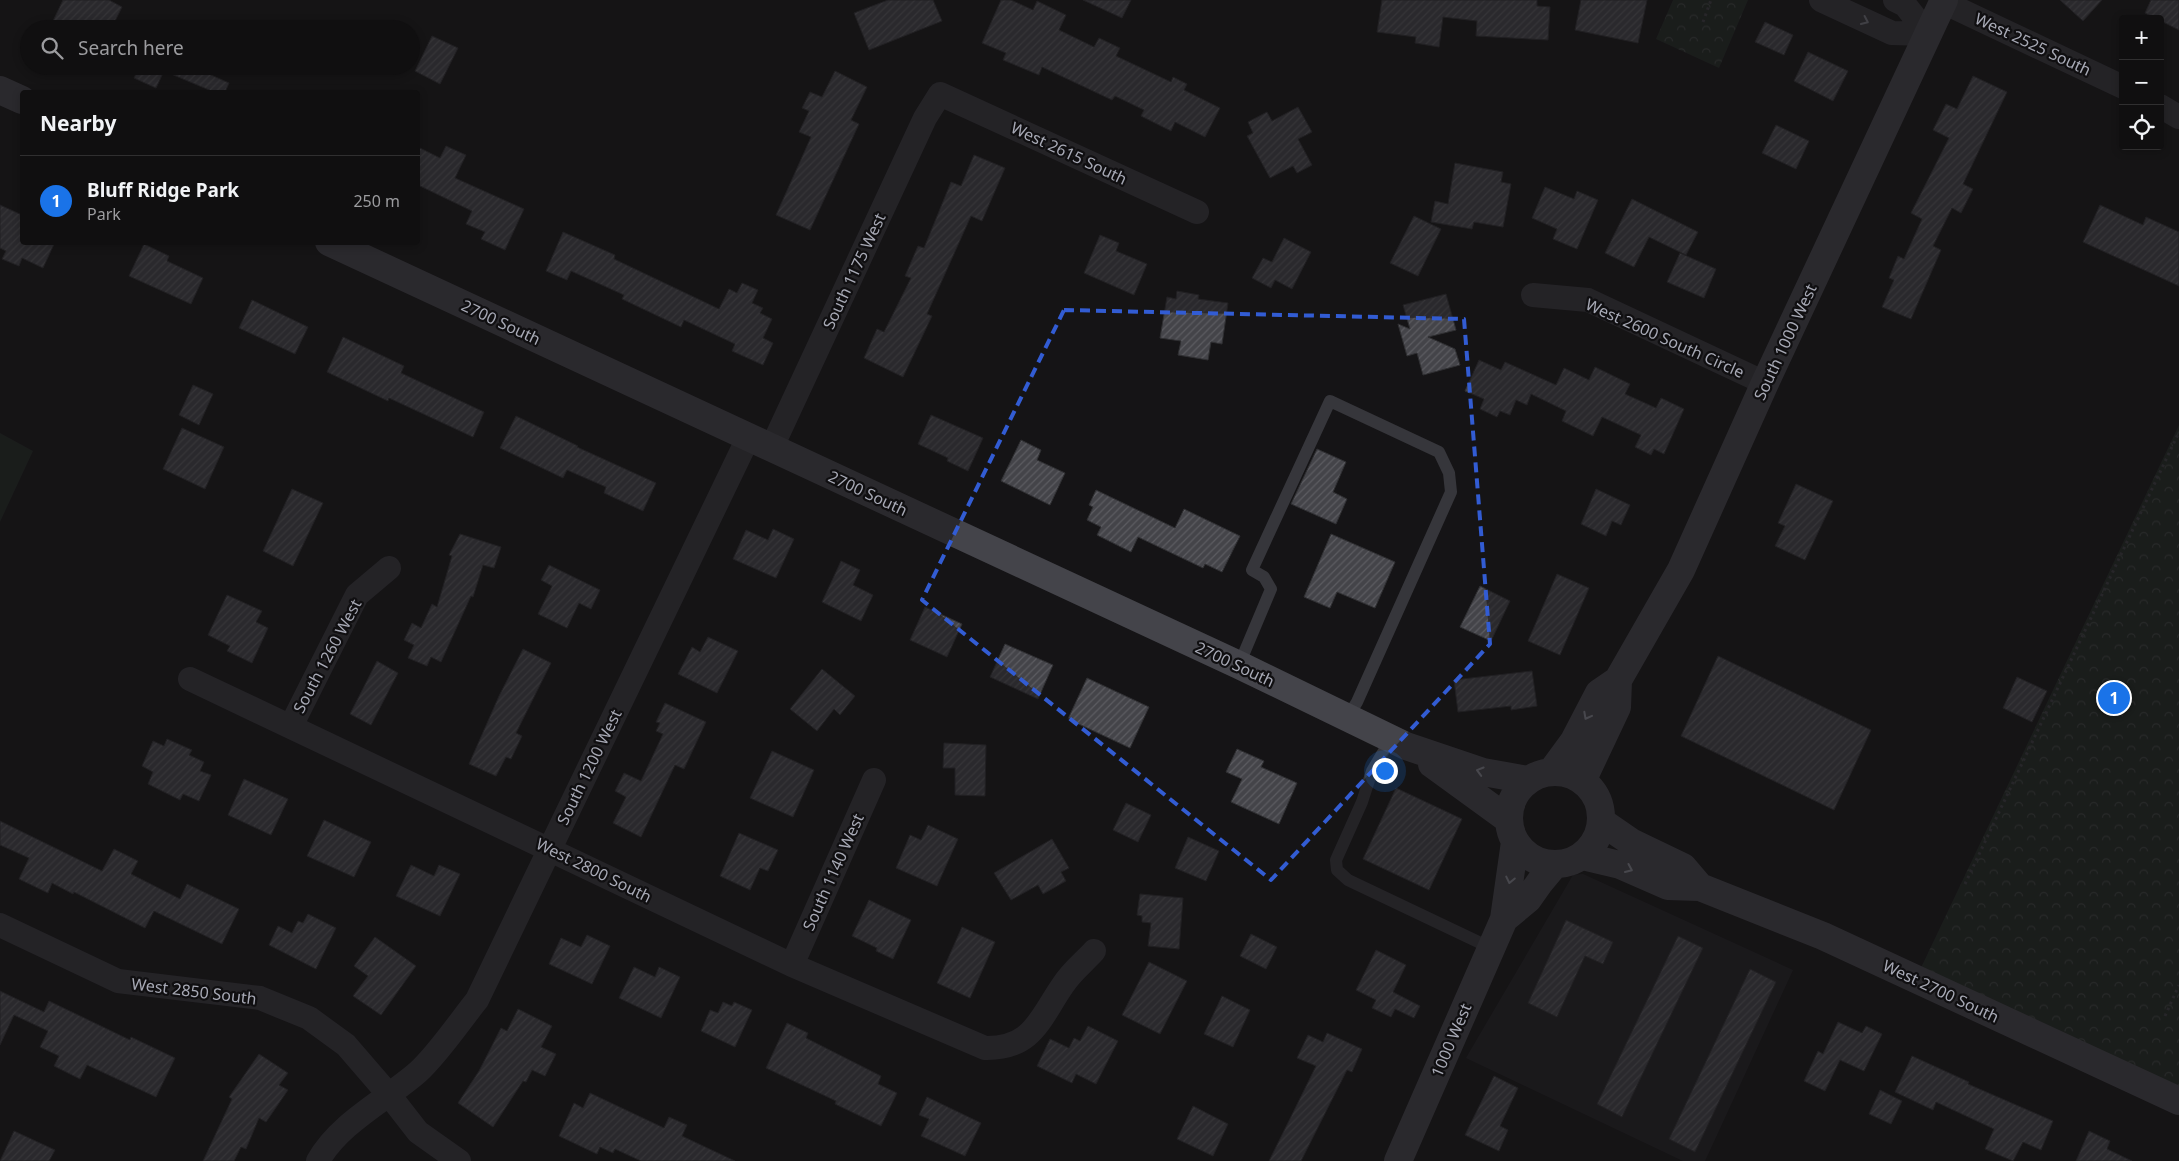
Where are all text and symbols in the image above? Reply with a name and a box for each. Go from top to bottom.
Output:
street label: West 2525 South [1971,7,2095,81]
one-way arrow [1860,14,1869,25]
map controls [2119,15,2164,150]
button: + [2119,15,2164,60]
search box [20,20,420,75]
icon: search [38,34,66,62]
text: Search here [78,35,184,61]
button: − [2119,60,2164,105]
button: locate [2119,105,2164,150]
text: Nearby [40,109,116,137]
street label: West 2615 South [1007,116,1131,190]
text: Bluff Ridge Park [87,177,239,203]
text: 1 [51,190,61,212]
text: 250 m [353,190,400,212]
text: Park [87,203,121,225]
street label: South 1175 West [817,209,891,333]
street label: South 1000 West [1748,280,1822,404]
street label: West 2600 South Circle [1582,293,1748,383]
street label: 2700 South [458,294,544,350]
street label: 2700 South [825,465,911,521]
street label: South 1260 West [288,595,366,717]
street label: 2700 South [1192,636,1278,692]
pin: 1 [2098,679,2130,717]
street label: South 1200 West [552,705,627,828]
one-way arrow [1583,711,1593,720]
your location [1372,758,1398,784]
one-way arrow [1477,767,1485,777]
street label: South 1140 West [797,810,869,934]
street label: West 2800 South [533,833,655,907]
one-way arrow [1624,862,1633,873]
one-way arrow [1505,876,1516,885]
street label: West 2700 South [1879,954,2003,1028]
street label: West 2850 South [130,972,258,1010]
street label: 1000 West [1426,1000,1476,1080]

